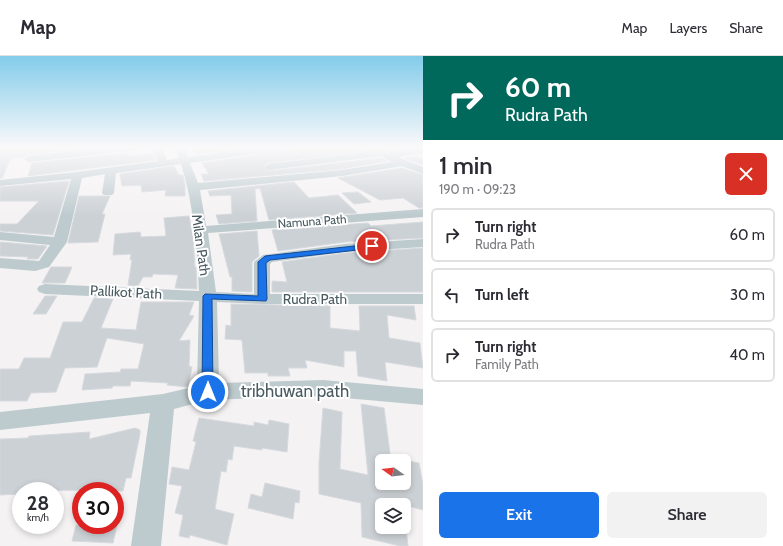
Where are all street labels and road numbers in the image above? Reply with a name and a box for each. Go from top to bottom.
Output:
street label: Namuna Path [277,211,347,231]
street label: Milan Path [188,213,214,277]
street label: Pallikot Path [89,281,163,303]
street label: Rudra Path [283,290,347,308]
street label: tribhuwan path [241,381,349,401]

